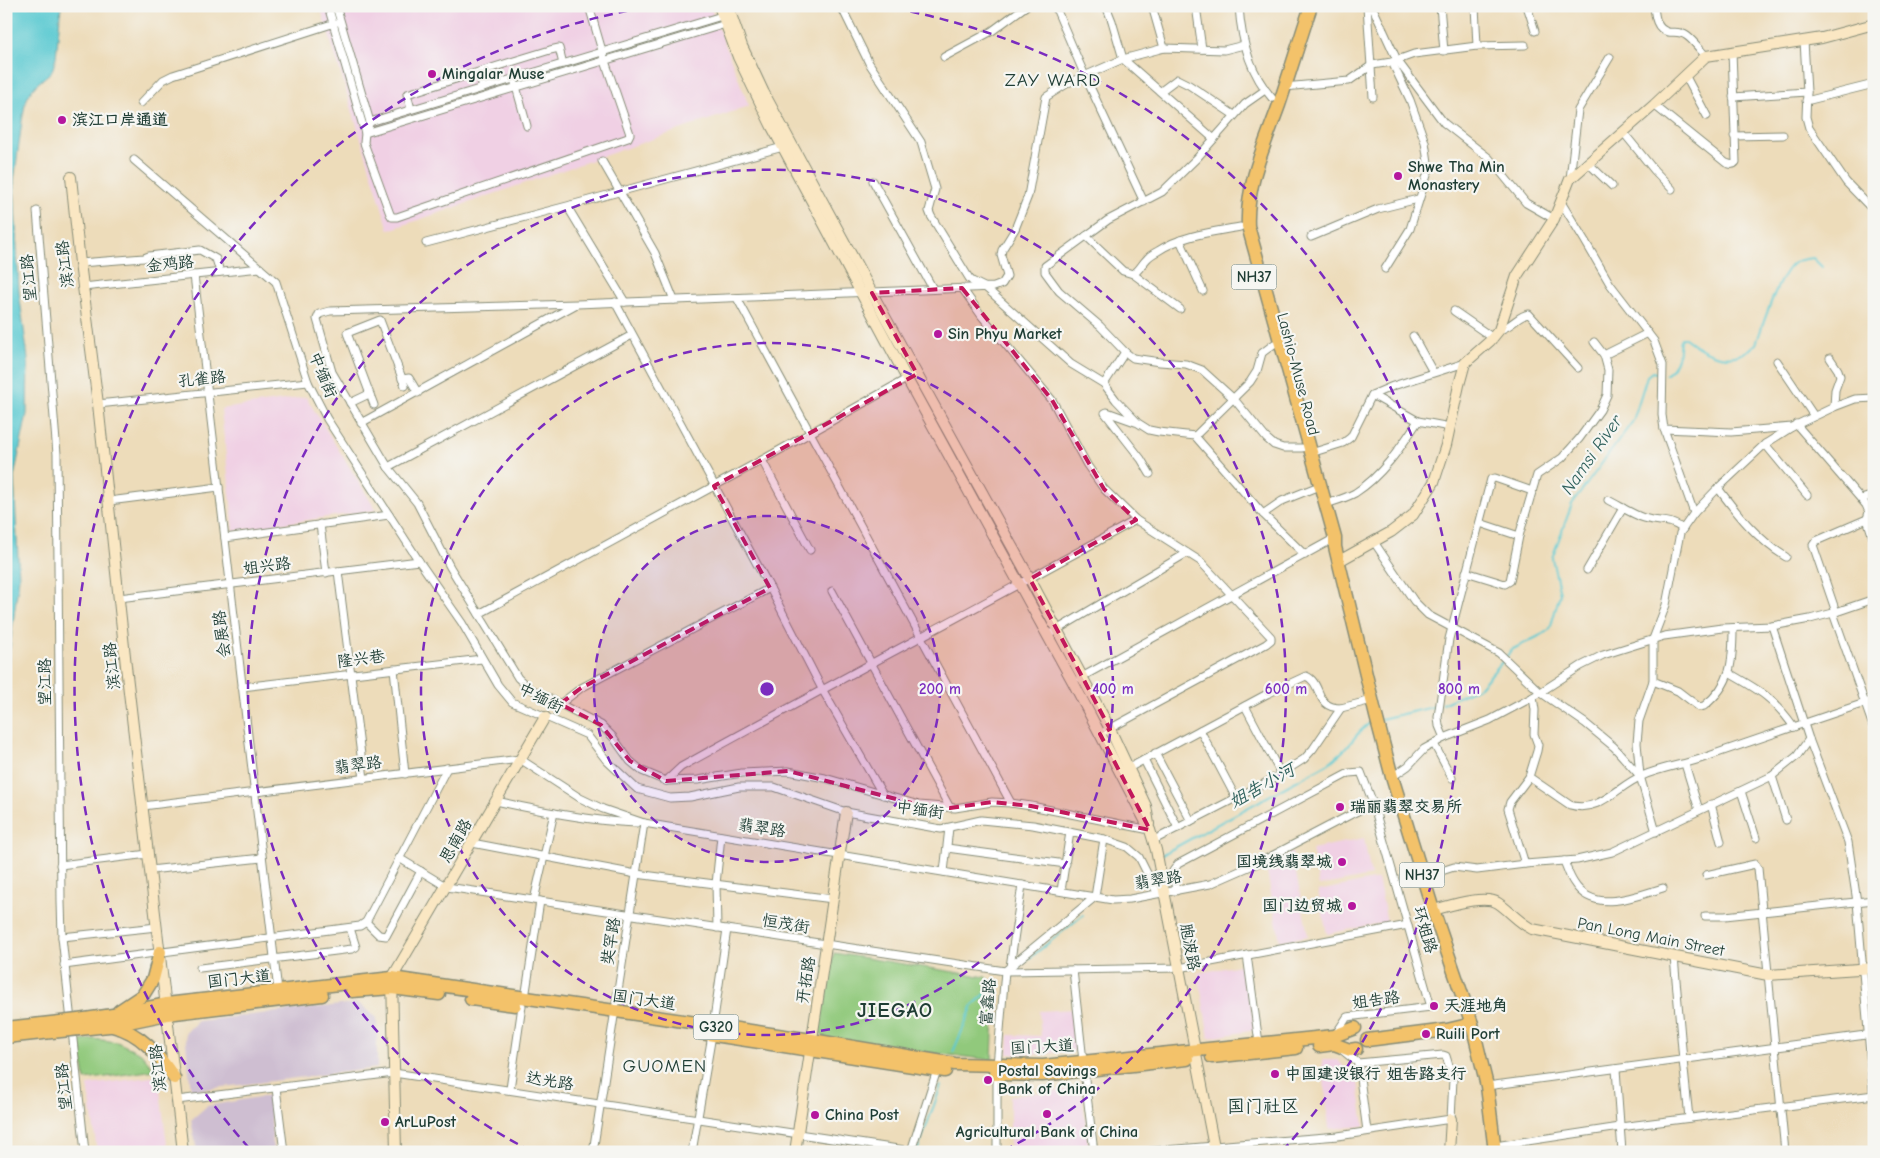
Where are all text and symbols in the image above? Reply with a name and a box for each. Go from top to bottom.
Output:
place label: Mingalar Muse [442,65,544,83]
marker: Mingalar Muse [426,68,438,80]
district label: ZAY WARD [1005,69,1101,91]
place label: 滨江口岸通道 [72,111,168,129]
marker: 滨江口岸通道 [56,114,68,126]
place label: Shwe Tha Min Monastery [1408,158,1505,194]
marker: Shwe Tha Min Monastery [1392,170,1404,182]
street label: 滨江路 [53,239,77,289]
street label: 望江路 [18,253,40,303]
street label: 金鸡路 [145,253,195,275]
road number: NH37 [1232,264,1276,290]
street label: Lashio-Muse Road [1273,311,1323,437]
place label: Sin Phyu Market [948,325,1062,343]
marker: Sin Phyu Market [932,328,944,340]
street label: 中缅街 [306,349,340,401]
street label: 孔雀路 [177,368,227,390]
water label: Namsi River [1557,411,1628,499]
street label: 姐兴路 [242,554,292,578]
street label: 会展路 [210,609,234,659]
street label: 滨江路 [101,641,123,691]
street label: 隆兴巷 [336,647,386,671]
street label: 望江路 [36,658,54,706]
street label: 中缅街 [516,679,566,717]
centre of rings [758,680,776,698]
text: 200 m [919,680,961,698]
text: 400 m [1092,680,1134,698]
text: 600 m [1265,680,1307,698]
text: 800 m [1438,680,1480,698]
street label: 翡翠路 [333,753,383,777]
water label: 姐告小河 [1225,758,1301,813]
street label: 中缅街 [895,798,945,822]
place label: 瑞丽翡翠交易所 [1350,798,1462,816]
marker: 瑞丽翡翠交易所 [1334,801,1346,813]
street label: 翡翠路 [737,815,787,841]
street label: 思南路 [436,816,476,866]
place label: 国境线翡翠城 [1236,853,1332,871]
marker: 国境线翡翠城 [1336,856,1348,868]
road number: NH37 [1400,862,1444,888]
street label: 翡翠路 [1133,867,1183,893]
place label: 国门边贸城 [1262,897,1342,915]
marker: 国门边贸城 [1346,900,1358,912]
street label: 环姐路 [1410,904,1440,956]
street label: 恒茂街 [761,911,811,937]
street label: Pan Long Main Street [1576,914,1726,960]
street label: 奘罕路 [598,916,624,966]
street label: 胞波路 [1177,922,1203,972]
street label: 开拓路 [793,955,819,1005]
street label: 国门大道 [206,967,272,991]
street label: 富鑫路 [977,977,999,1027]
street label: 国门大道 [611,987,677,1013]
street label: 姐告路 [1351,988,1401,1012]
place label: 天涯地角 [1444,997,1508,1015]
district label: JIEGAO [857,998,933,1022]
marker: 天涯地角 [1428,1000,1440,1012]
road number: G320 [694,1014,738,1040]
place label: Ruili Port [1436,1025,1500,1043]
marker: Ruili Port [1420,1028,1432,1040]
street label: 国门大道 [1010,1036,1074,1058]
street label: 滨江路 [147,1043,169,1093]
district label: GUOMEN [623,1055,707,1077]
street label: 望江路 [53,1062,75,1112]
place label: Postal Savings Bank of China [998,1062,1096,1098]
place label: 中国建设银行 姐告路支行 [1285,1065,1467,1083]
street label: 达光路 [525,1068,575,1094]
marker: 中国建设银行 姐告路支行 [1269,1068,1281,1080]
marker: Postal Savings Bank of China [982,1074,994,1086]
district label: 国门社区 [1227,1096,1299,1117]
place label: China Post [825,1106,899,1124]
marker: Agricultural Bank of China [1041,1108,1053,1120]
marker: China Post [809,1109,821,1121]
place label: ArLuPost [395,1113,457,1131]
marker: ArLuPost [379,1116,391,1128]
place label: Agricultural Bank of China [956,1123,1138,1141]

